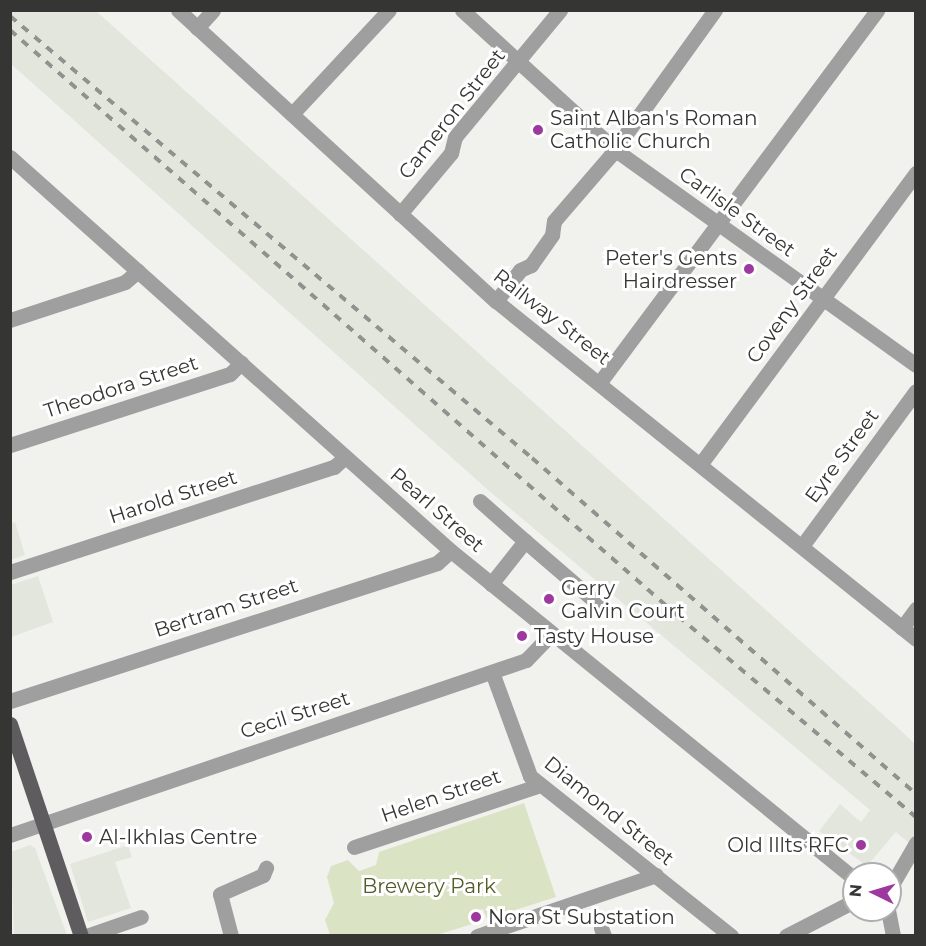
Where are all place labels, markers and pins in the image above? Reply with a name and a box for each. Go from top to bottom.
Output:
place label: Saint Alban's Roman Catholic Church [550,106,757,153]
marker: Saint Alban's Roman Catholic Church [531,123,545,137]
place label: Peter's Gents Hairdresser [605,246,737,293]
marker: Peter's Gents Hairdresser [742,262,756,276]
place label: Gerry Galvin Court [561,576,685,623]
marker: Gerry Galvin Court [542,592,556,606]
place label: Tasty House [534,624,654,648]
marker: Tasty House [515,629,529,643]
place label: Al-Ikhlas Centre [99,825,257,849]
marker: Al-Ikhlas Centre [80,830,94,844]
place label: Old Illts RFC [727,833,849,857]
marker: Old Illts RFC [854,838,868,852]
place label: Nora St Substation [488,905,675,929]
marker: Nora St Substation [469,910,483,924]

